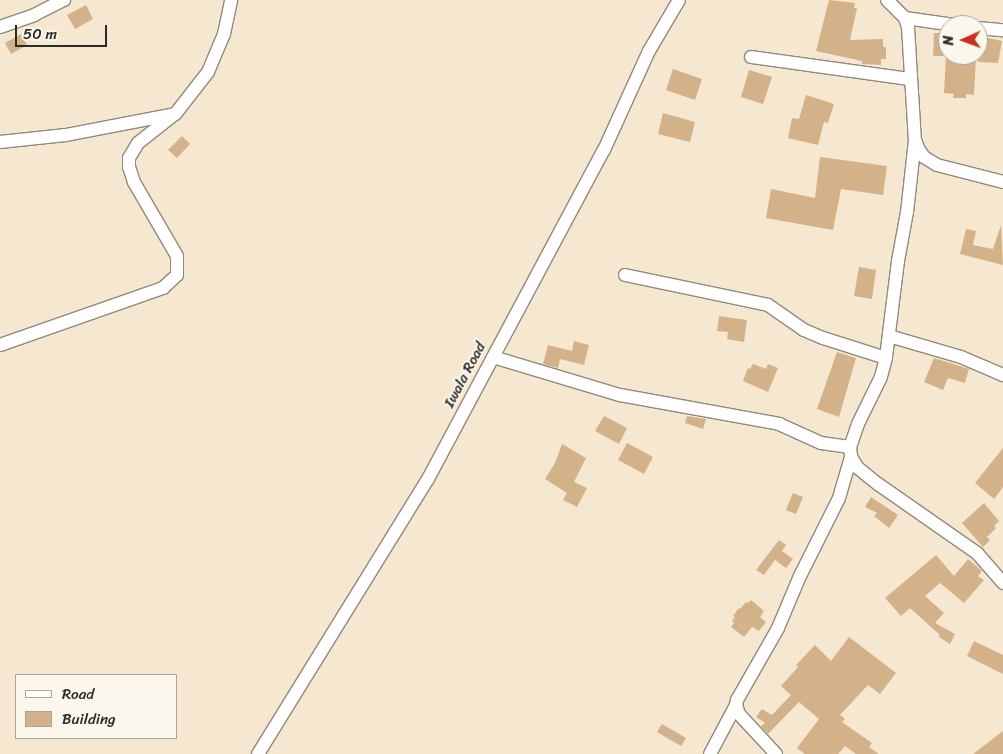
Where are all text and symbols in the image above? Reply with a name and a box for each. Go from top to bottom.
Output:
scale bar [18,15,110,47]
north arrow [938,15,988,65]
text: 50 m [23,21,57,47]
text: N [936,35,961,46]
street label: Iwala Road [440,339,490,411]
legend [15,674,178,739]
text: Road [62,681,94,707]
text: Building [62,706,116,732]

